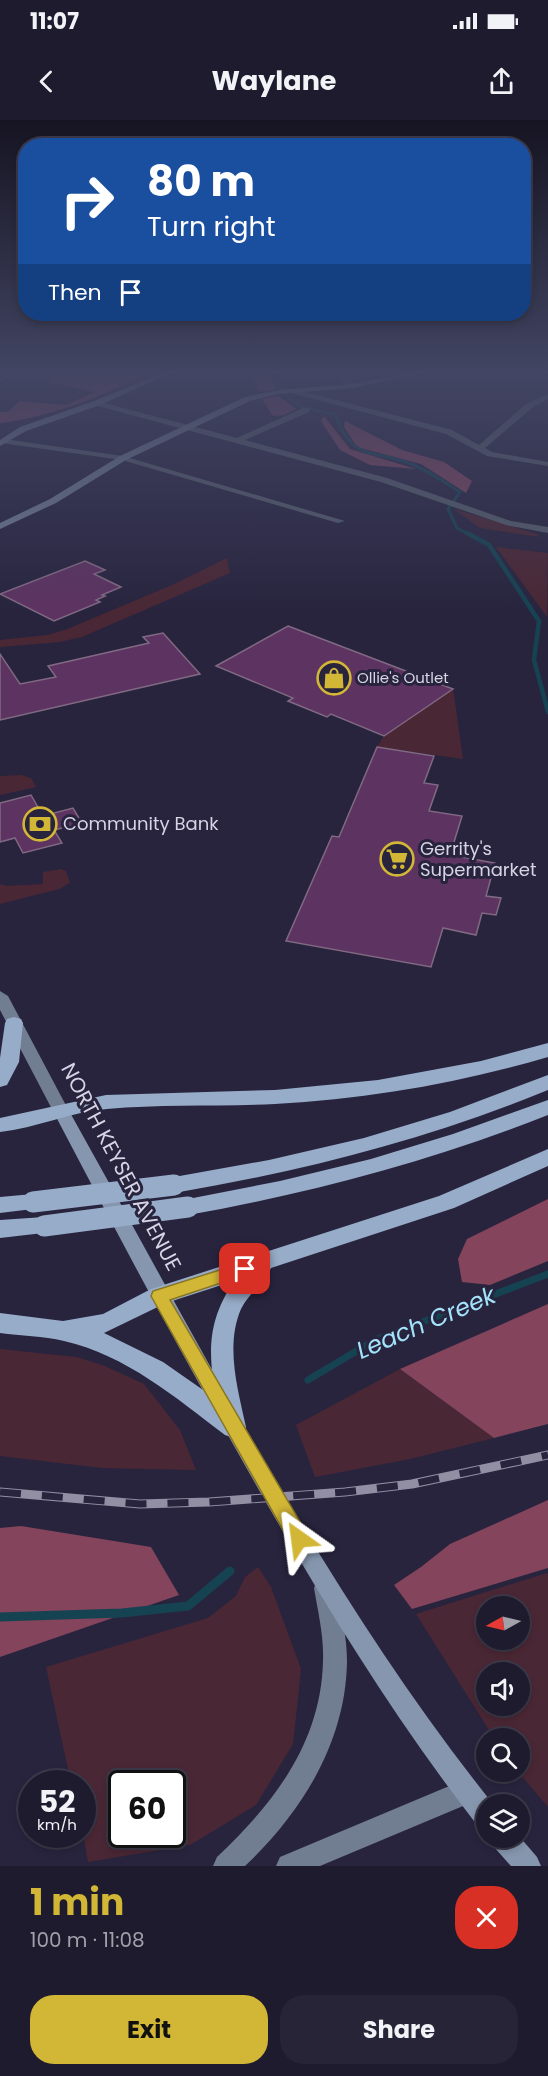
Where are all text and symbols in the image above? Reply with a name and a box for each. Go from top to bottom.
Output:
text: 11:07 [30,6,79,37]
text: Waylane [212,62,336,99]
icon: back [30,65,63,98]
icon: share [485,65,518,98]
text: 80 m [147,152,255,211]
icon: right [48,162,126,240]
text: Turn right [147,208,276,245]
icon: arrive [114,276,147,309]
text: Then [48,277,102,308]
shop icon: Ollie's Outlet [316,660,352,696]
place label: Ollie's Outlet [357,667,449,688]
bank icon: Community Bank [22,806,58,842]
place label: Community Bank [63,811,219,836]
place label: Gerrity's Supermarket [420,836,537,882]
supermarket icon: Gerrity's Supermarket [379,841,415,877]
street label: NORTH KEYSER AVENUE [54,1058,189,1276]
pin [219,1243,270,1294]
icon: arrive [228,1252,261,1285]
water label: Leach Creek [351,1278,502,1367]
position arrow [267,1507,331,1571]
north arrow [476,1596,530,1650]
map controls [476,1596,530,1848]
button: sound [476,1662,530,1716]
button: search [476,1728,530,1782]
speed limit sign: 60 [108,1770,186,1848]
text: 52 [39,1780,75,1823]
button: layers [476,1794,530,1848]
text: km/h [37,1814,77,1835]
text: 1 min [30,1877,124,1928]
button: close [455,1886,518,1949]
text: 100 m · 11:08 [30,1926,145,1954]
button: Exit [30,1995,268,2064]
button: Share [280,1995,518,2064]

